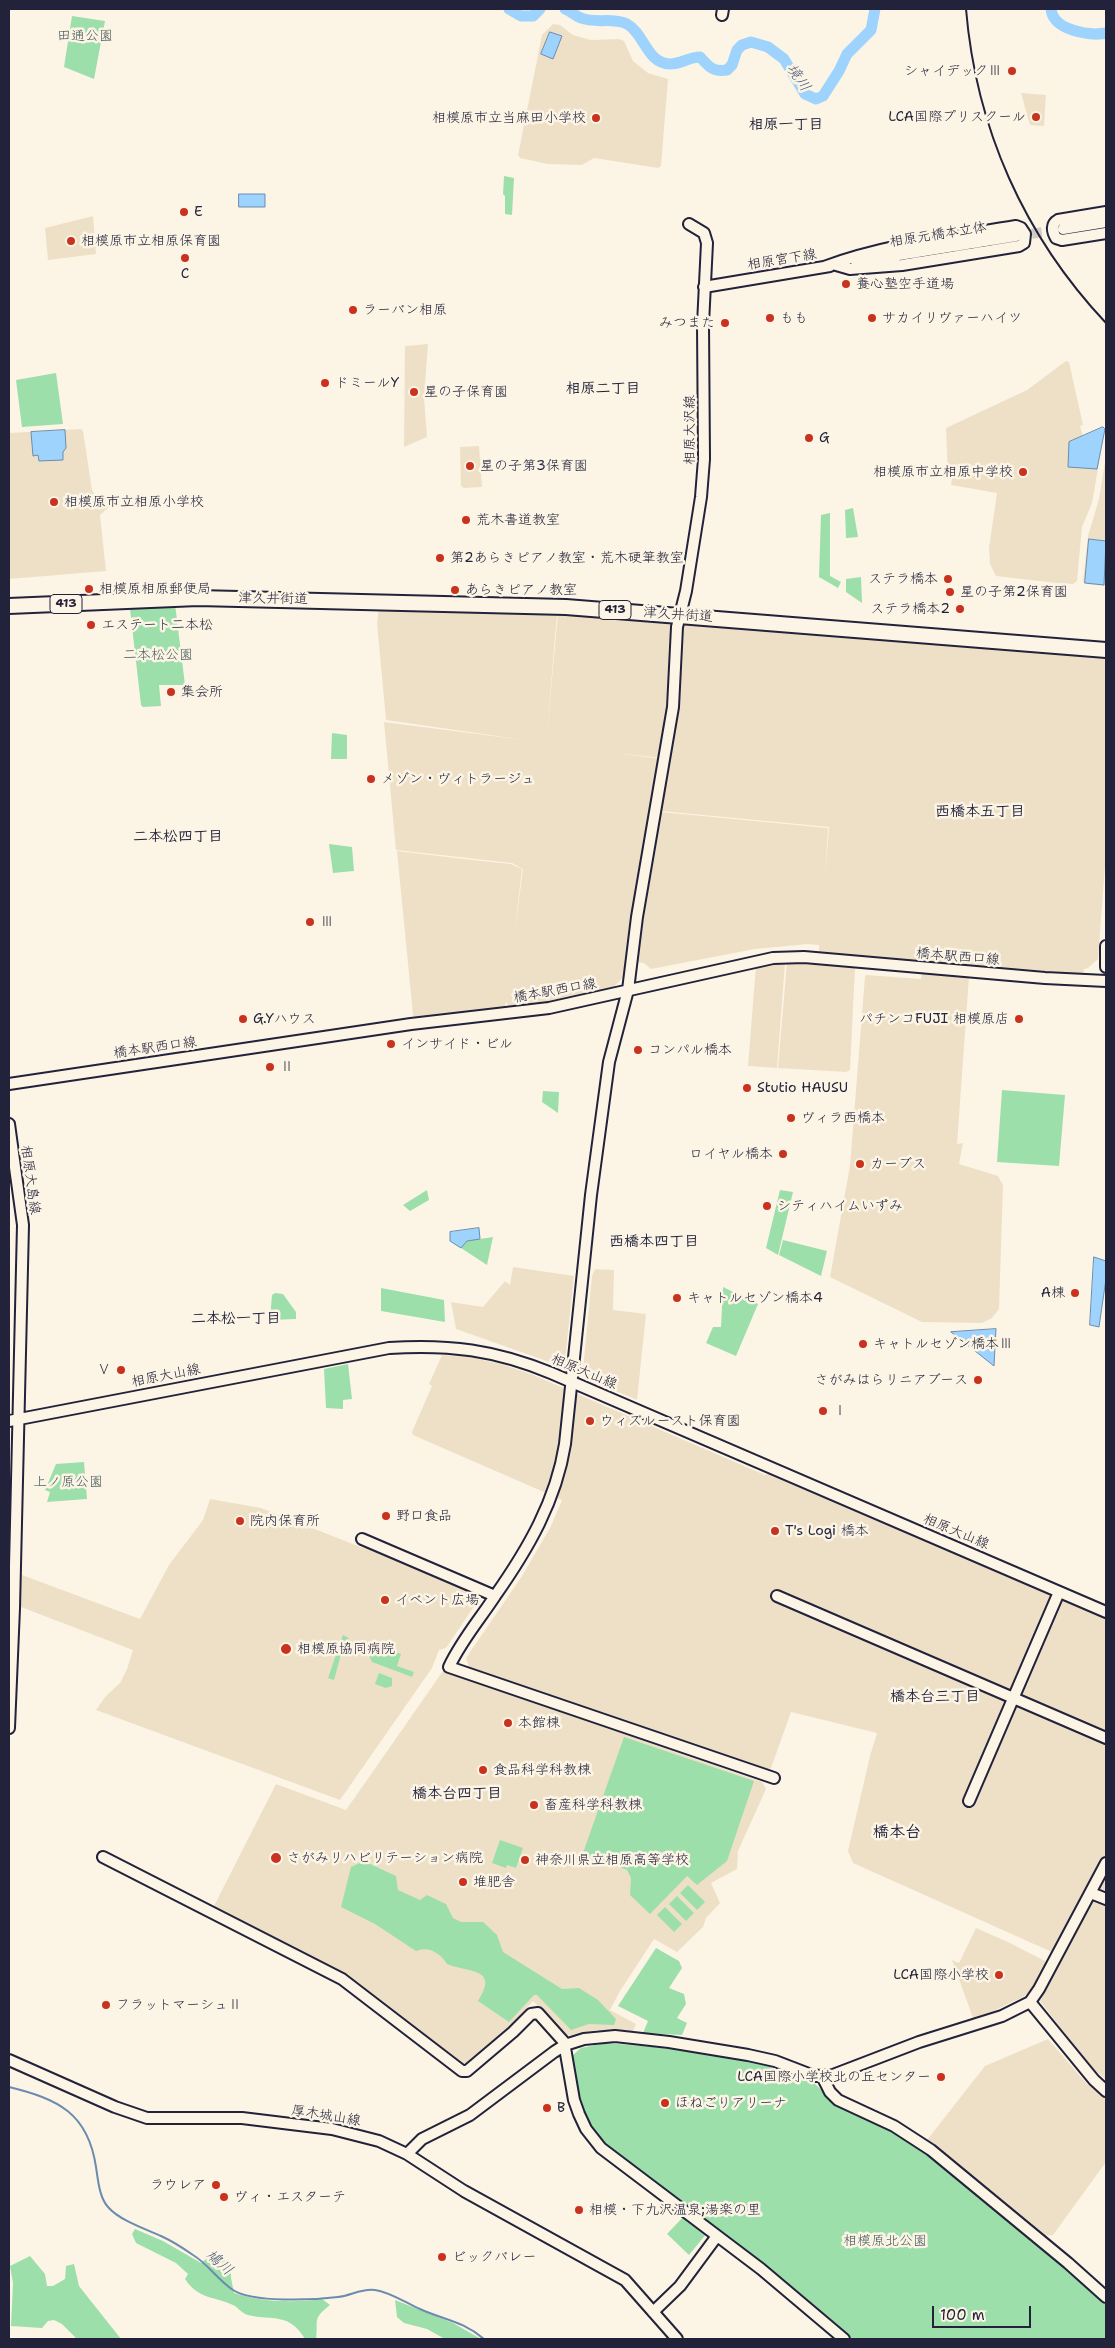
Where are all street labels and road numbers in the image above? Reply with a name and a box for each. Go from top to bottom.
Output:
street label: 相原元橋本立体 [888,219,988,251]
street label: 相原宮下線 [746,246,818,274]
street label: 相原大沢線 [682,395,698,465]
street label: 津久井街道 [238,590,308,608]
road number: 413 [50,594,82,614]
road number: 413 [599,600,631,620]
street label: 津久井街道 [642,604,714,626]
street label: 橋本駅西口線 [915,945,1001,969]
street label: 橋本駅西口線 [512,975,598,1007]
street label: 橋本駅西口線 [112,1034,198,1062]
street label: 相原大島線 [17,1144,43,1216]
street label: 相原大山線 [549,1351,619,1393]
street label: 相原大山線 [130,1361,202,1391]
street label: 相原大山線 [921,1511,991,1553]
street label: 厚木城山線 [290,2102,362,2130]

